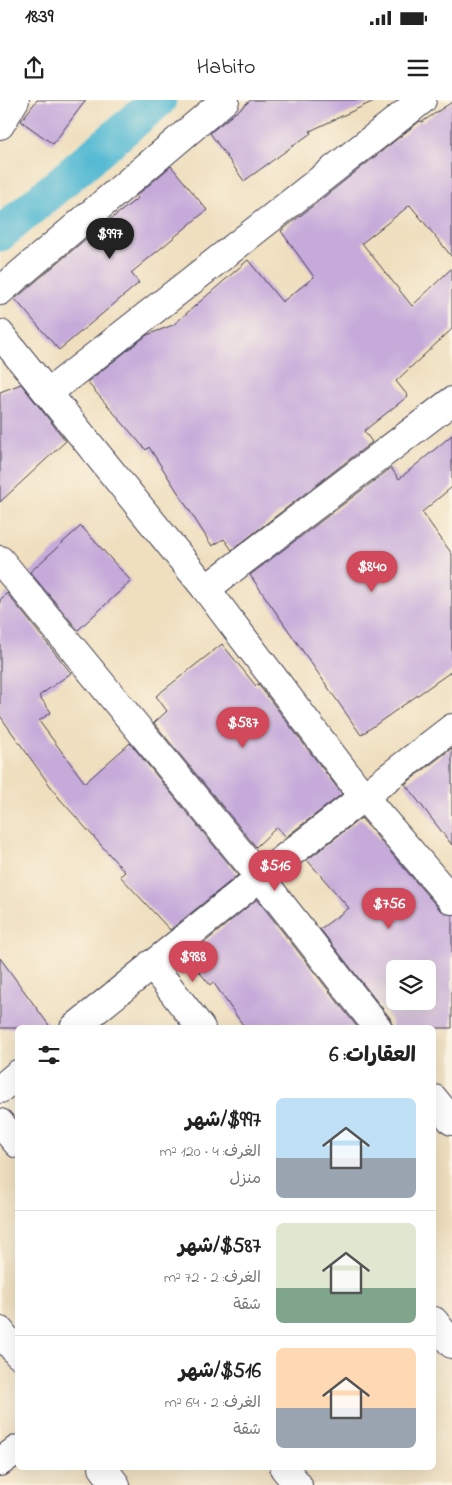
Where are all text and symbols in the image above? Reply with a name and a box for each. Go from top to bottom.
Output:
text: 18:39 [25,4,53,31]
text: Habito [196,52,256,84]
icon: share [20,54,48,82]
icon: menu [404,54,432,82]
pin: $997 [80,218,140,260]
text: $997 [97,222,123,246]
pin: $840 [342,550,402,593]
text: $840 [357,555,387,579]
pin: $587 [213,706,273,749]
text: $587 [227,711,259,735]
pin: $516 [245,850,305,892]
text: $516 [260,854,290,878]
pin: $756 [359,888,419,930]
text: $756 [373,892,405,916]
pin: $988 [163,940,223,983]
text: $988 [180,945,206,969]
map controls [386,960,436,1010]
button: layers [386,960,436,1010]
icon: filters [35,1041,63,1069]
text: العقارات: 6 [329,1041,416,1071]
text: $997/شهر [186,1106,261,1136]
icon: home [316,1118,376,1178]
text: الغرف: 4 · 120 m² [160,1140,261,1164]
text: منزل [229,1167,261,1191]
text: $587/شهر [178,1232,261,1262]
icon: home [316,1243,376,1303]
text: الغرف: 2 · 72 m² [164,1266,261,1290]
text: شقة [233,1293,261,1317]
text: $516/شهر [179,1357,261,1387]
icon: home [316,1368,376,1428]
text: الغرف: 2 · 64 m² [165,1391,261,1415]
text: شقة [233,1418,261,1442]

